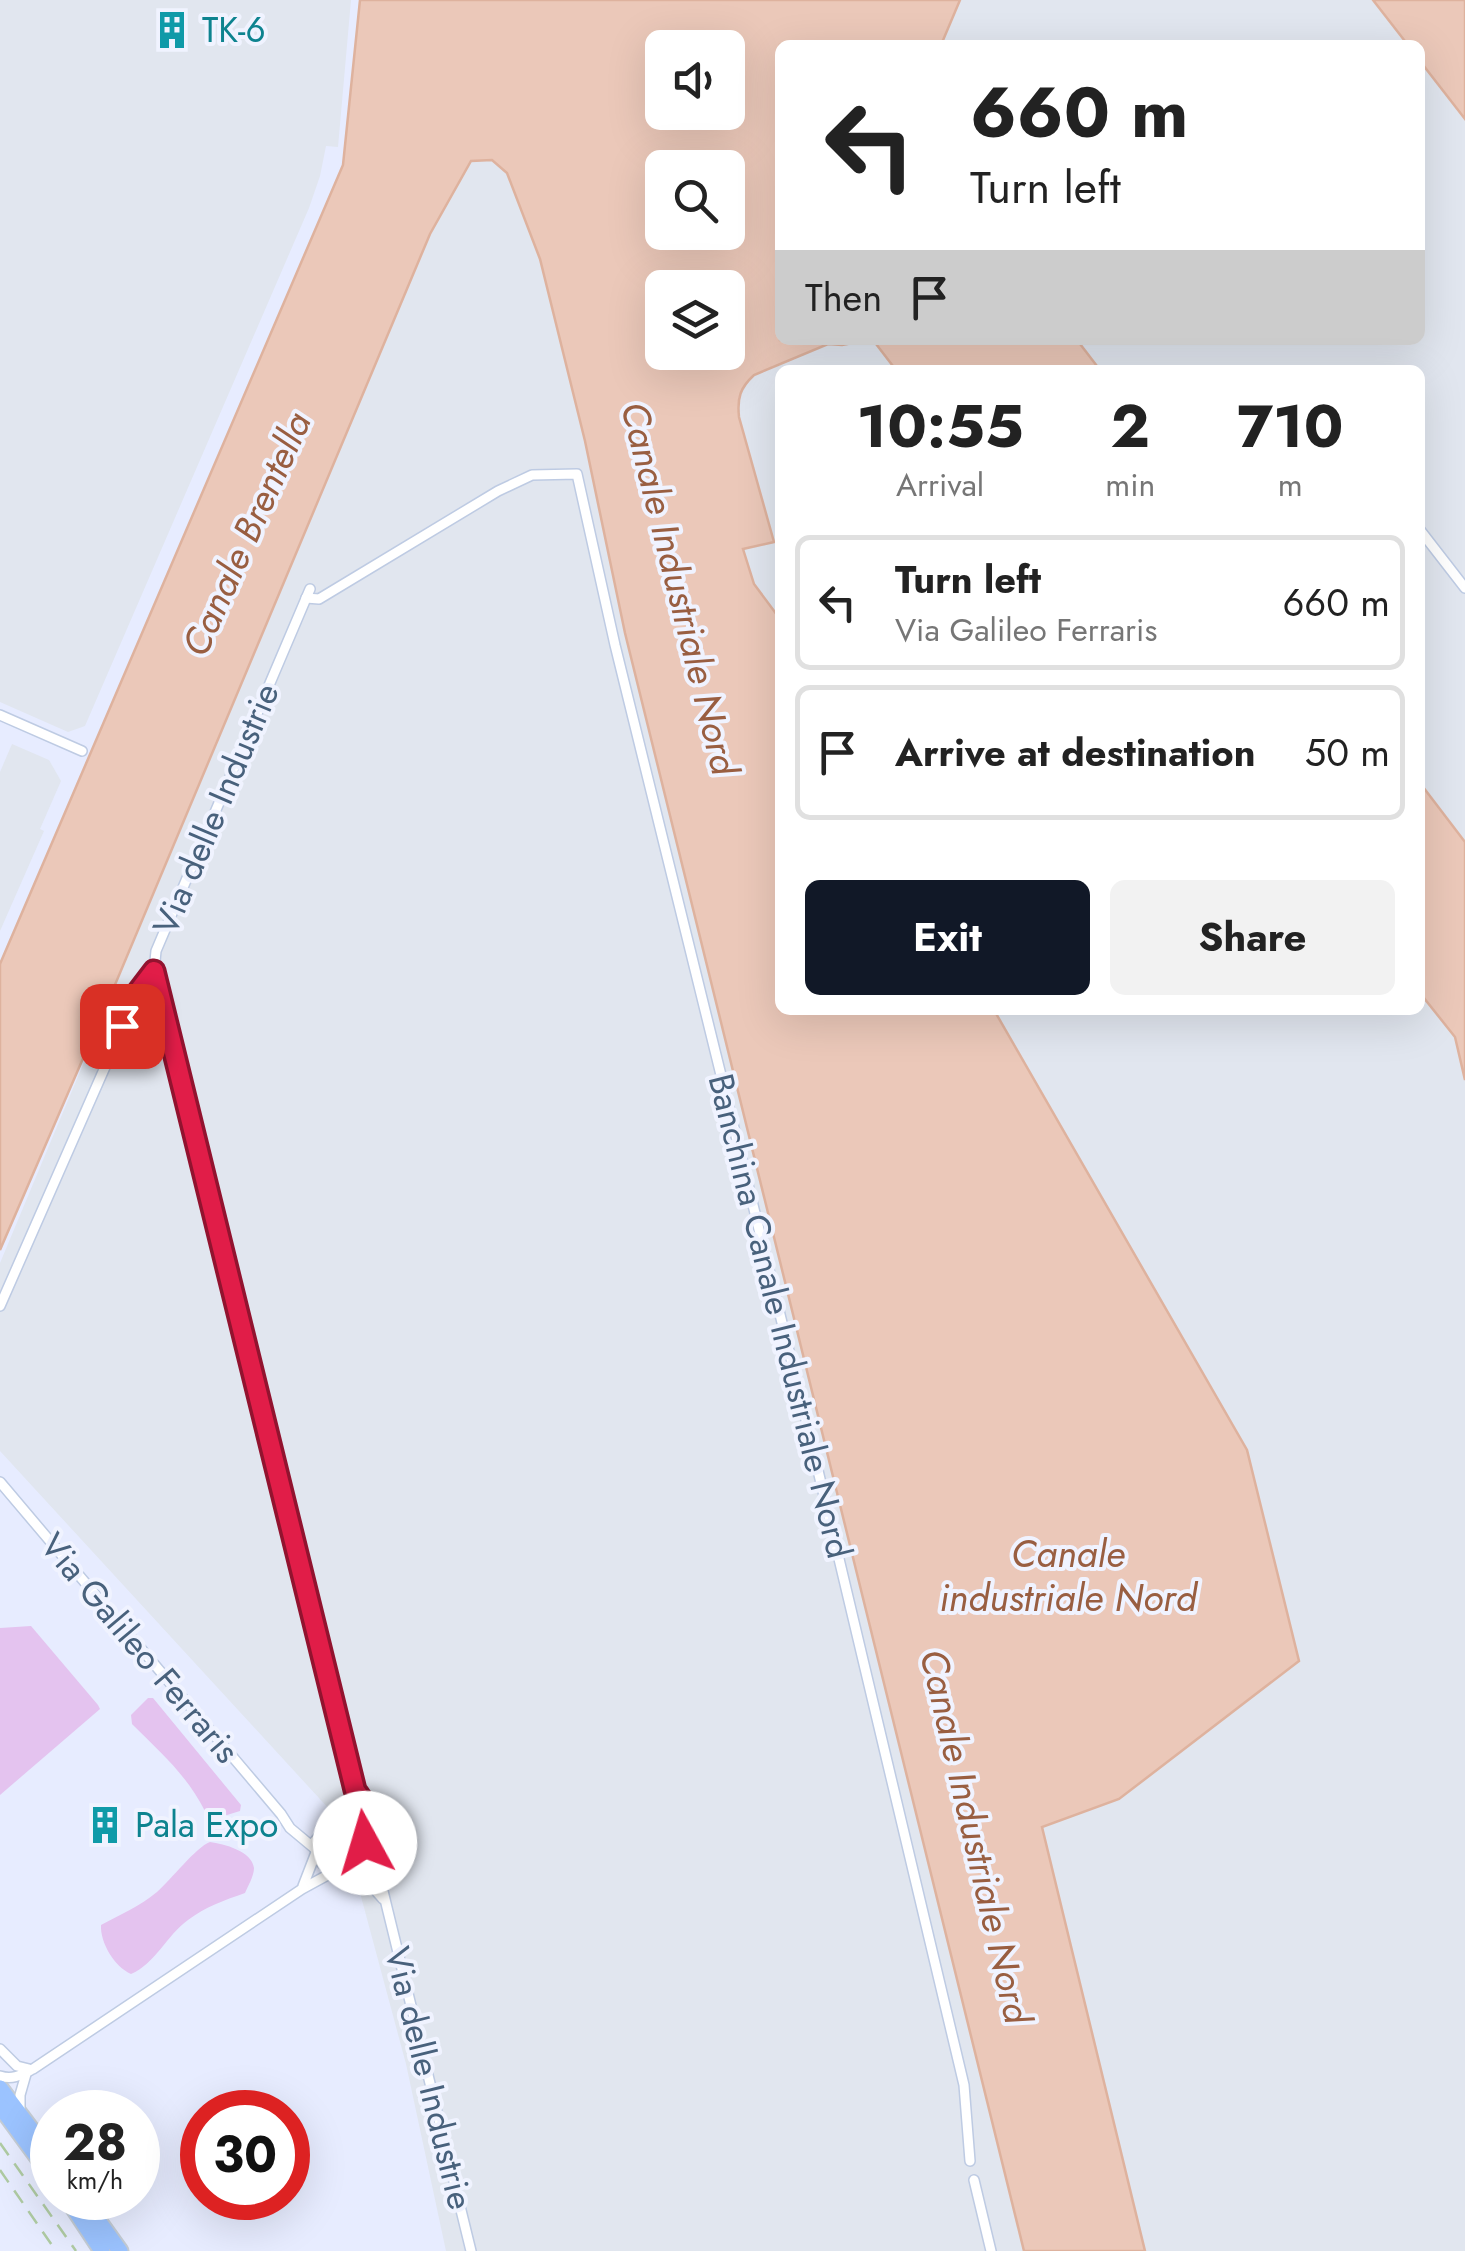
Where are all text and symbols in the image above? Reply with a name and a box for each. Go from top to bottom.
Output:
place label: TK-6 [202,5,266,55]
building icon: TK-6 [151,9,193,51]
map controls [645,30,745,370]
button: sound [645,30,745,130]
text: 660 m [970,62,1188,163]
icon: left [805,80,935,210]
button: search [645,150,745,250]
text: Turn left [970,155,1121,220]
button: layers [645,270,745,370]
text: Then [805,270,882,325]
icon: arrive [902,270,957,325]
text: 10:55 [857,383,1024,470]
text: 2 [1111,383,1150,470]
text: 710 [1237,383,1343,470]
water label: Canale Industriale Nord [607,396,753,782]
water label: Canale Brentella [168,403,324,665]
text: Arrival [896,462,984,508]
text: min [1105,462,1155,508]
text: m [1278,462,1303,508]
text: Turn left [895,552,1041,607]
icon: left [810,575,865,630]
text: 660 m [1282,575,1390,630]
text: Via Galileo Ferraris [895,607,1157,653]
street label: Via delle Industrie [140,675,292,943]
icon: arrive [810,725,865,780]
text: Arrive at destination [895,725,1256,780]
text: 50 m [1305,725,1390,780]
button: Exit [805,880,1090,995]
button: Share [1110,880,1395,995]
pin [80,984,165,1069]
icon: arrive [95,999,150,1054]
street label: Banchina Canale Industriale Nord [696,1068,864,1564]
street label: Via Galileo Ferraris [29,1522,251,1774]
water label: Canale industriale Nord [939,1526,1199,1625]
water label: Canale Industriale Nord [906,1643,1046,2030]
position arrow [313,1791,417,1895]
place label: Pala Expo [135,1800,278,1850]
building icon: Pala Expo [84,1804,126,1846]
street label: Via delle Industrie [372,1941,486,2215]
speed limit sign: 30 [180,2090,310,2220]
text: 28 [63,2106,127,2179]
text: km/h [67,2162,123,2198]

